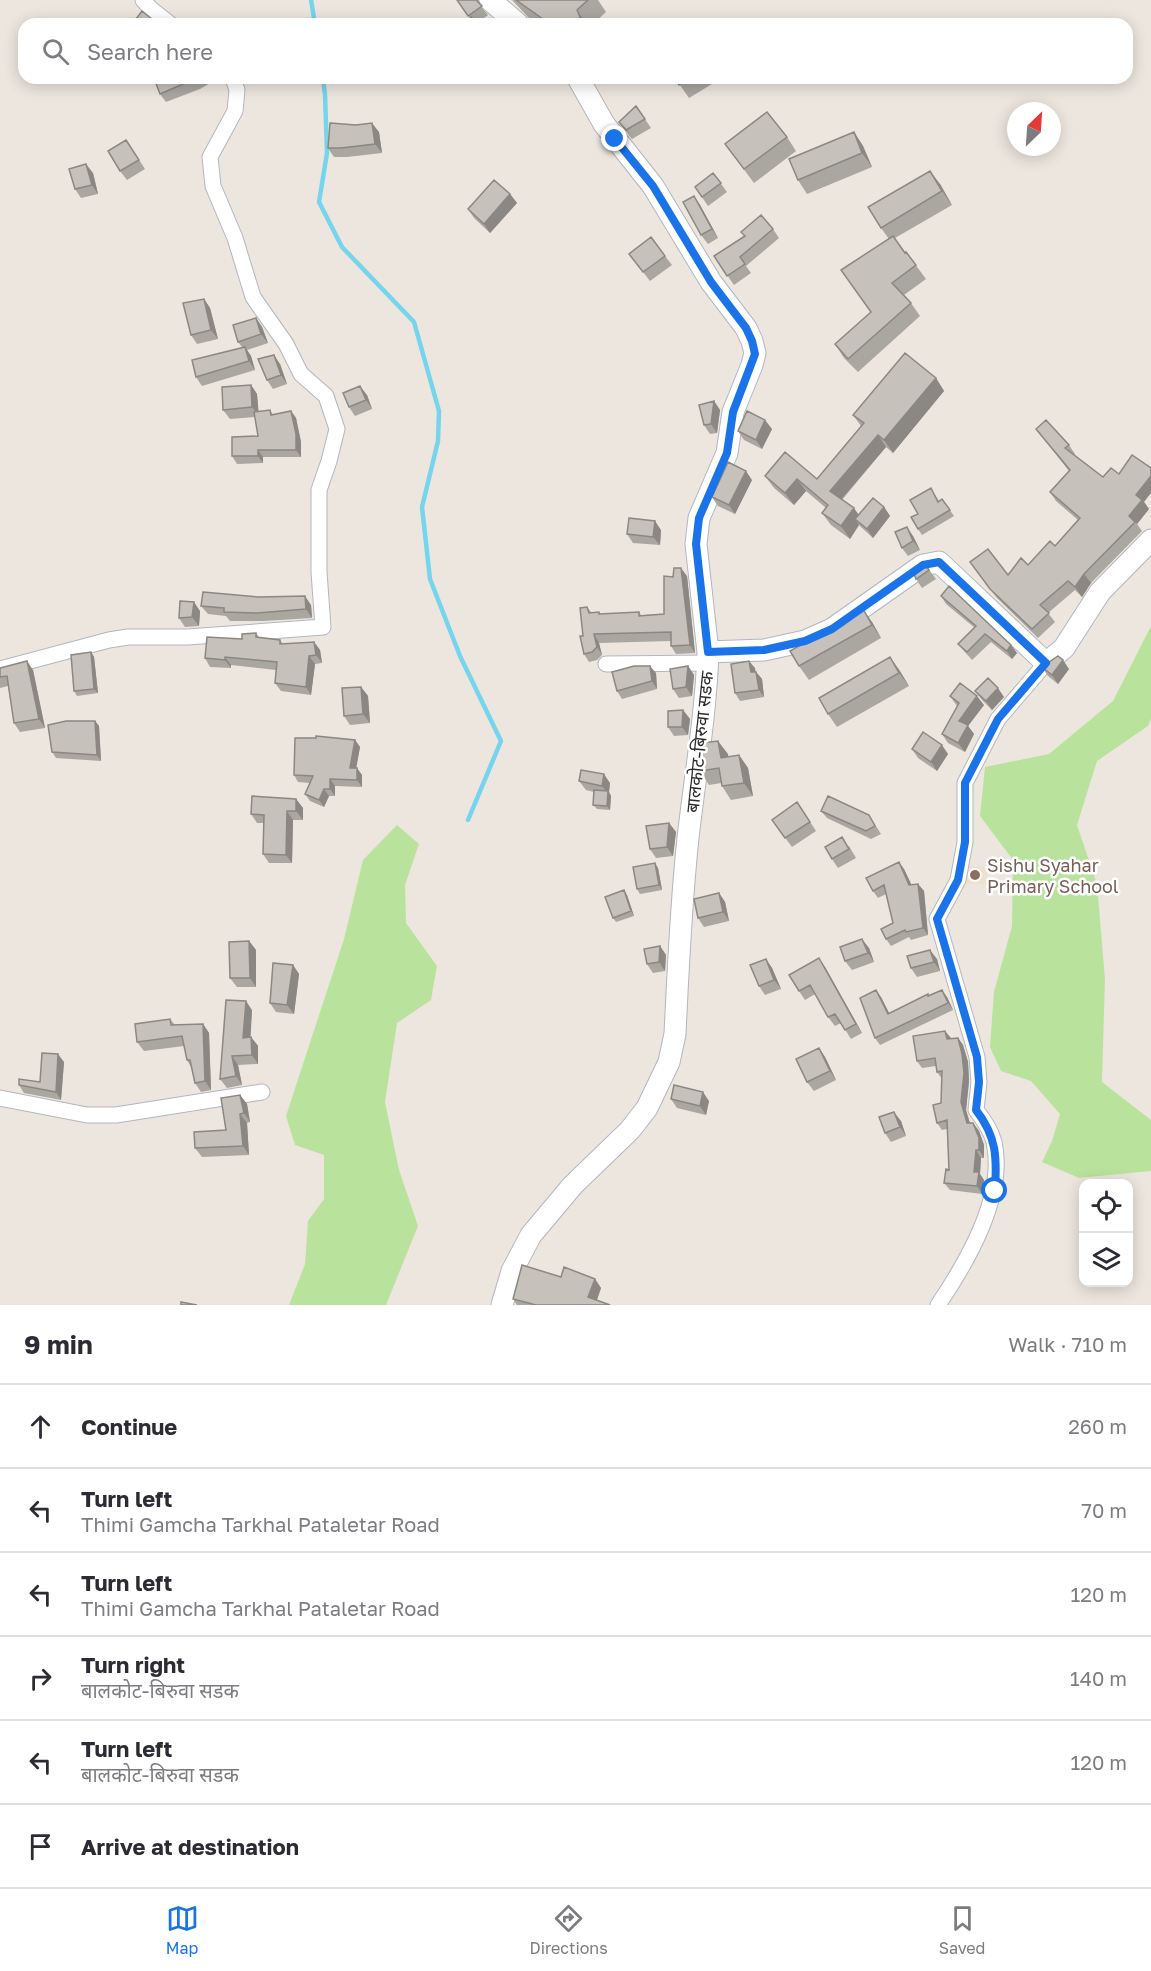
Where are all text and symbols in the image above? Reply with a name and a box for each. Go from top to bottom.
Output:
search box [18,18,1133,84]
icon: search [39,35,72,68]
text: Search here [87,38,213,65]
north arrow [1007,102,1061,156]
route end [601,125,627,151]
street label: बालकोट-बिरुवा सडक [681,669,717,814]
place label: Sishu Syahar Primary School [987,854,1119,897]
marker: Sishu Syahar Primary School [968,868,982,882]
route start [981,1177,1007,1203]
map controls [1079,1179,1133,1287]
button: locate [1079,1179,1133,1233]
button: layers [1079,1233,1133,1287]
text: 9 min [24,1329,93,1360]
text: Walk · 710 m [1008,1332,1127,1356]
icon: ahead [24,1410,57,1443]
text: Continue [81,1413,177,1440]
text: 260 m [1068,1414,1127,1438]
text: Turn left [81,1485,172,1512]
icon: left [24,1494,57,1527]
text: 70 m [1081,1498,1127,1522]
text: Thimi Gamcha Tarkhal Pataletar Road [81,1512,440,1536]
text: Turn left [81,1569,172,1596]
icon: left [24,1578,57,1611]
text: 120 m [1071,1582,1127,1606]
text: Thimi Gamcha Tarkhal Pataletar Road [81,1596,440,1620]
text: Turn right [81,1651,185,1678]
icon: right [24,1662,57,1695]
text: 140 m [1070,1666,1127,1690]
text: बालकोट-बिरुवा सडक [81,1678,239,1702]
text: Turn left [81,1735,172,1762]
icon: left [24,1746,57,1779]
text: 120 m [1071,1750,1127,1774]
text: बालकोट-बिरुवा सडक [81,1762,239,1786]
icon: arrive [24,1830,57,1863]
text: Arrive at destination [81,1833,299,1860]
tab: Map [166,1902,199,1958]
tab: Directions [530,1902,608,1958]
tab: Saved [939,1902,985,1958]

